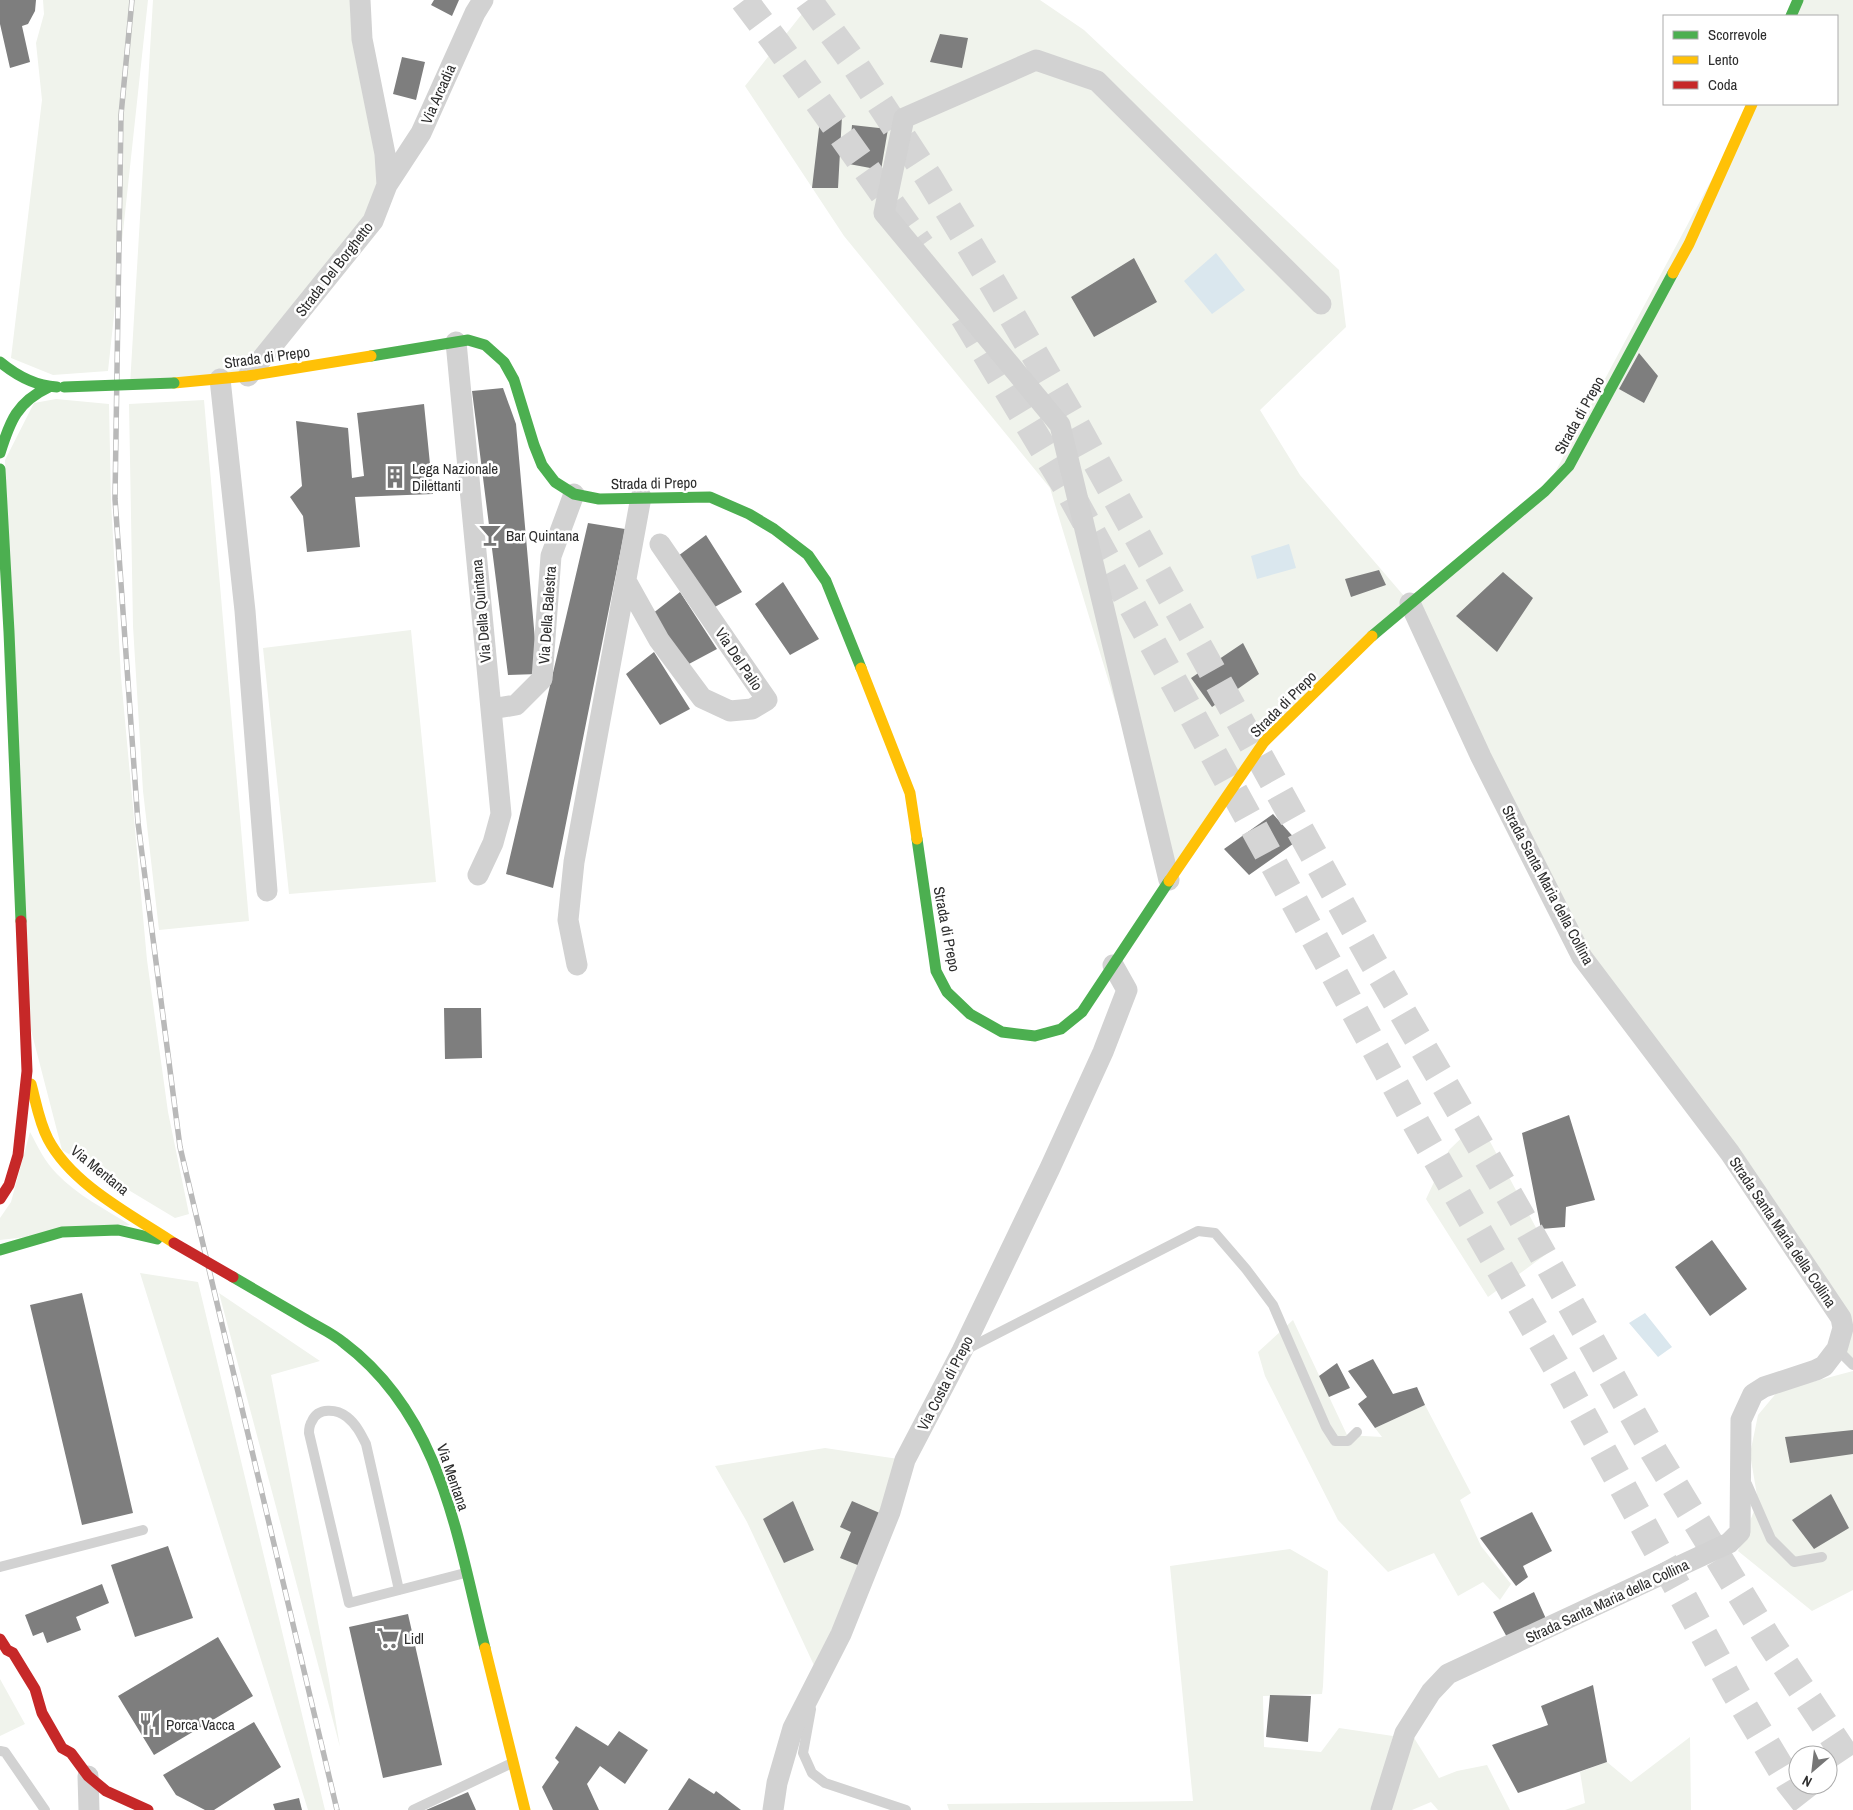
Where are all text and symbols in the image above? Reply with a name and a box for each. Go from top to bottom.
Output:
legend [1663,15,1838,105]
text: Scorrevole [1708,24,1767,45]
text: Lento [1708,49,1739,70]
street label: Via Arcadia [416,61,461,127]
text: Coda [1708,74,1738,95]
street label: Strada Del Borghetto [290,217,378,321]
street label: Strada di Prepo [223,341,311,373]
street label: Strada di Prepo [1549,372,1609,458]
place label: Lega Nazionale Dilettanti [412,458,498,496]
building icon: Lega Nazionale Dilettanti [382,464,408,490]
street label: Strada di Prepo [611,472,697,494]
bar icon: Bar Quintana [477,522,503,548]
place label: Bar Quintana [506,525,579,546]
street label: Via Della Quintana [466,558,496,664]
street label: Via Della Balestra [533,565,561,665]
street label: Via Del Palio [710,623,768,695]
street label: Strada di Prepo [1245,666,1321,742]
street label: Strada Santa Maria della Collina [1497,802,1599,969]
street label: Strada di Prepo [928,885,966,973]
street label: Via Mentana [66,1140,134,1200]
street label: Strada Santa Maria della Collina [1725,1152,1841,1312]
street label: Via Costa di Prepo [912,1332,978,1434]
street label: Via Mentana [432,1441,474,1513]
street label: Strada Santa Maria della Collina [1522,1554,1692,1648]
supermarket icon: Lidl [375,1625,401,1651]
place label: Lidl [404,1628,424,1649]
restaurant icon: Porca Vacca [137,1711,163,1737]
place label: Porca Vacca [166,1714,235,1735]
north arrow [1788,1745,1838,1795]
text: N [1799,1772,1815,1791]

